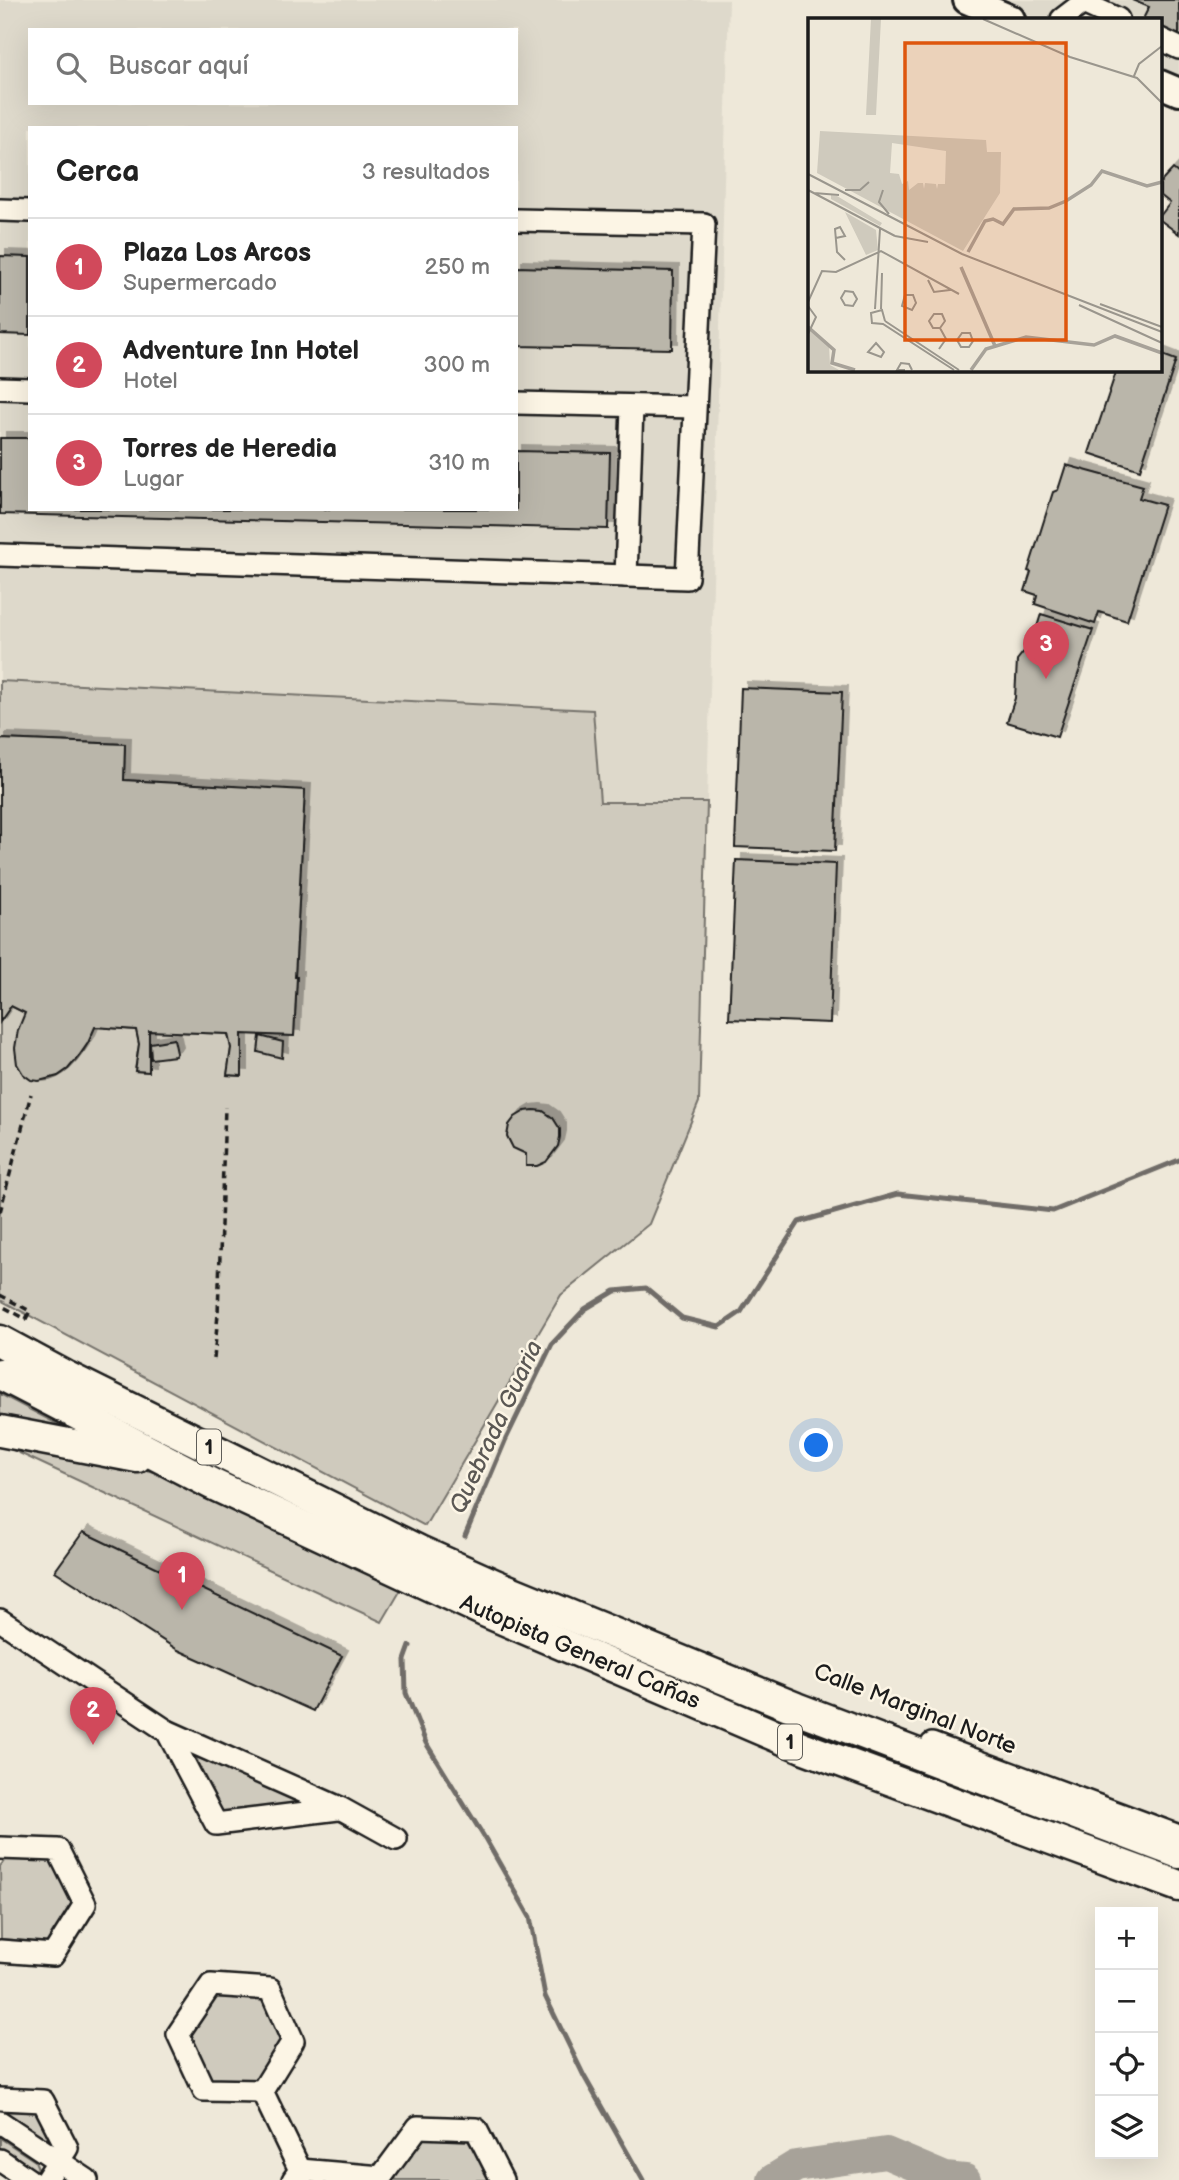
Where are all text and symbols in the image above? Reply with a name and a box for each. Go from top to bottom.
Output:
inset map [808,18,1162,371]
search box [28,28,518,105]
icon: search [52,48,90,86]
text: Buscar aquí [108,51,249,82]
text: Cerca [56,154,139,190]
text: 3 resultados [362,158,490,186]
text: Plaza Los Arcos [123,238,311,269]
text: 1 [74,253,84,281]
text: 250 m [424,253,490,281]
text: Supermercado [123,269,277,297]
text: Adventure Inn Hotel [123,336,359,367]
text: 2 [72,351,86,379]
text: 300 m [424,351,490,379]
text: Hotel [123,367,178,395]
text: Torres de Heredia [123,434,337,465]
text: 3 [72,449,86,477]
text: 310 m [428,449,490,477]
text: Lugar [123,465,184,493]
pin: 3 [1023,621,1069,679]
water label: Quebrada Guaria [443,1336,549,1518]
your location [799,1428,833,1462]
road number: 1 [197,1430,221,1464]
pin: 1 [159,1552,205,1610]
street label: Autopista General Cañas [456,1589,704,1715]
street label: Calle Marginal Norte [810,1657,1020,1761]
pin: 2 [70,1687,116,1745]
road number: 1 [778,1724,802,1760]
map controls [1095,1907,1158,2159]
button: + [1095,1907,1158,1970]
button: − [1095,1970,1158,2033]
button: locate [1095,2033,1158,2096]
button: layers [1095,2096,1158,2159]

